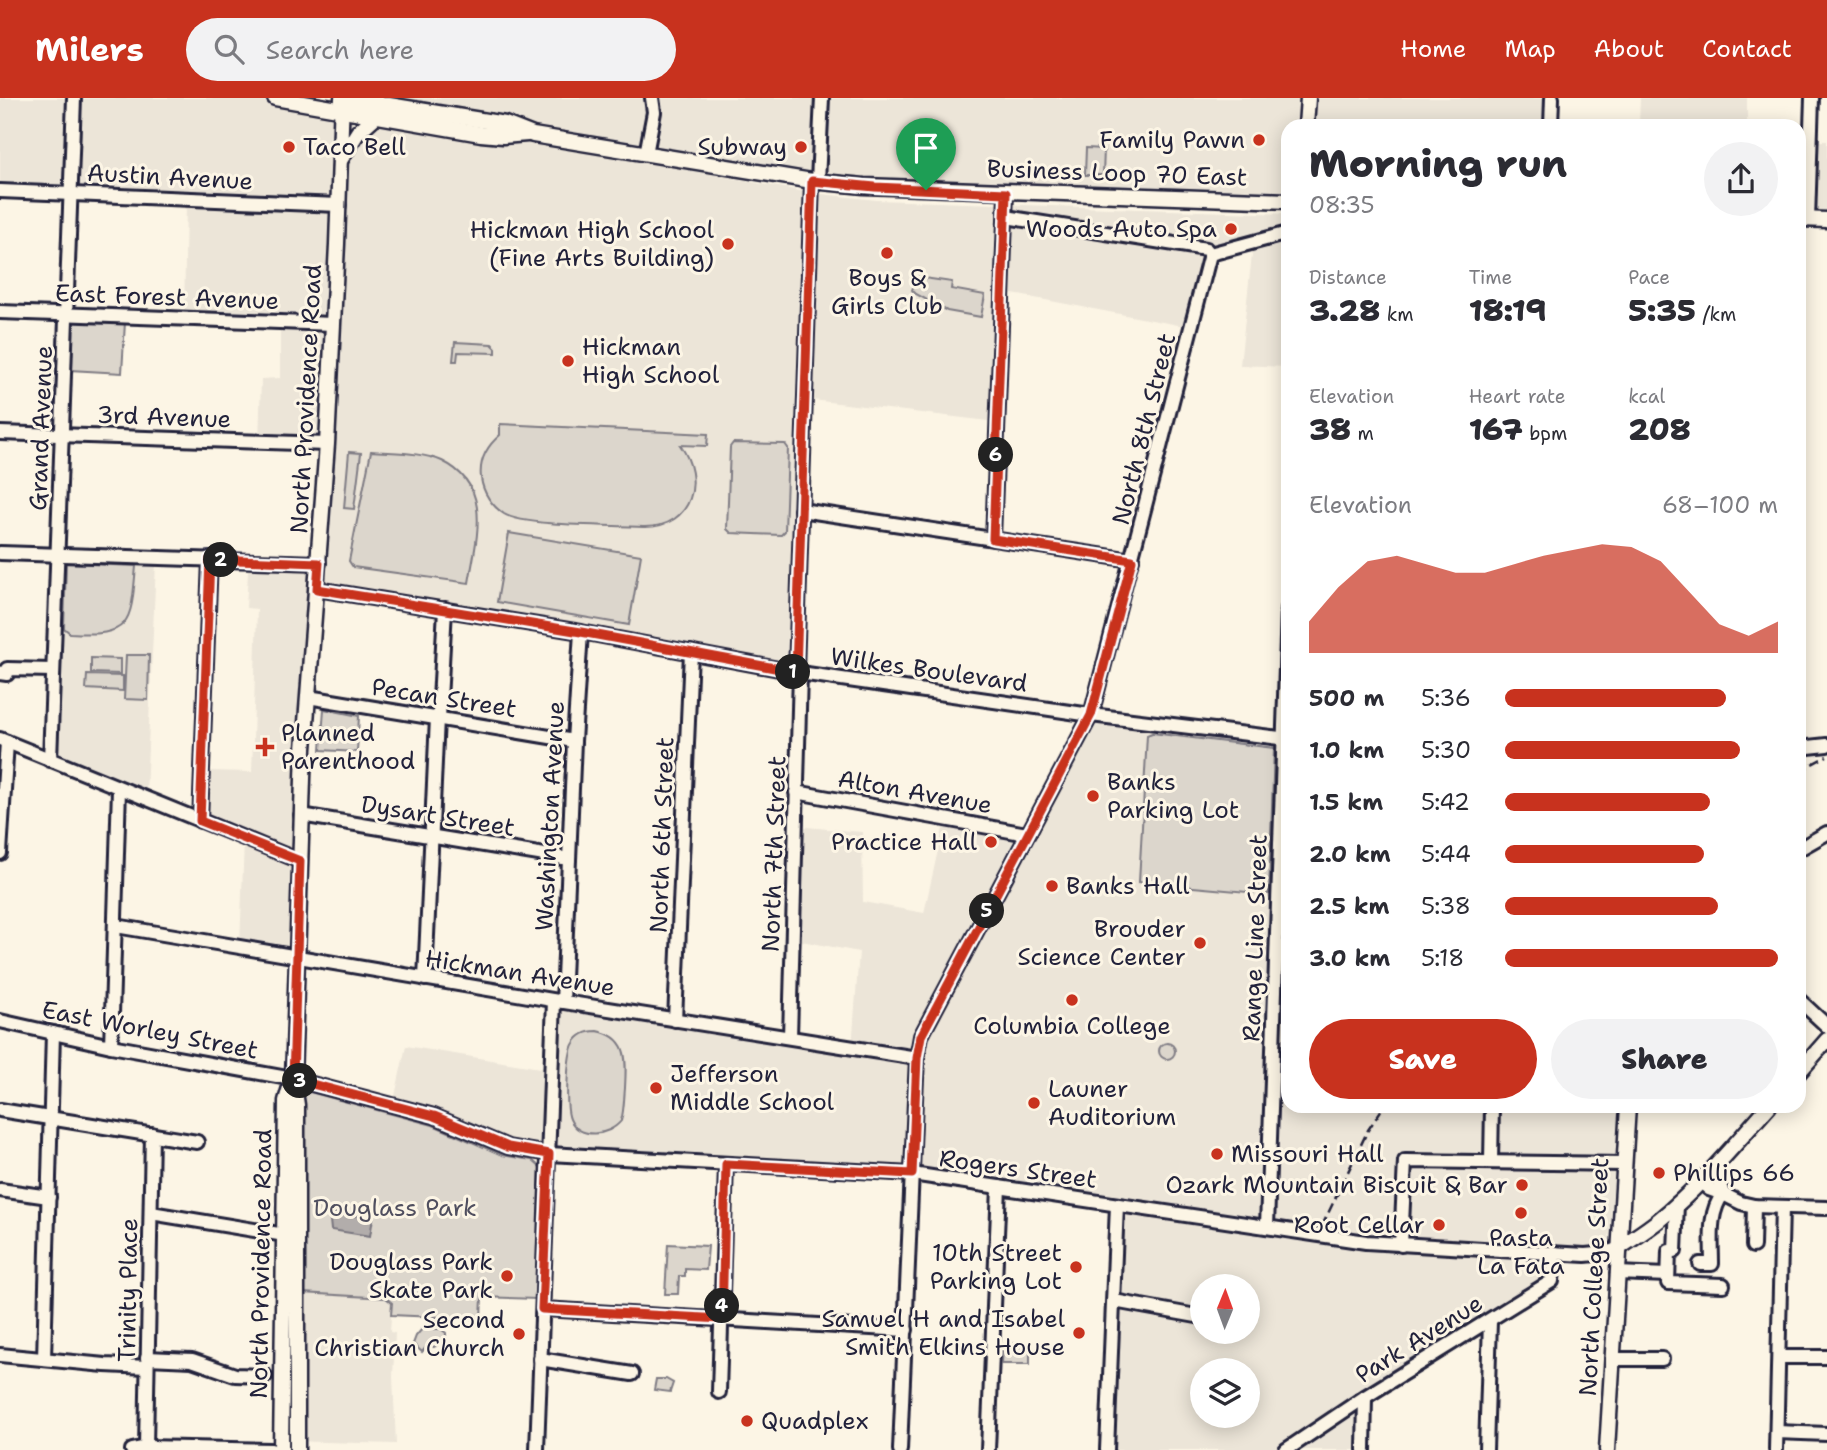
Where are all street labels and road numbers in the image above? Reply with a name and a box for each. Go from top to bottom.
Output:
street label: Business Loop 70 East [986,152,1248,194]
street label: Austin Avenue [86,157,254,197]
street label: North Providence Road [283,263,329,535]
street label: East Forest Avenue [54,277,280,317]
street label: North 8th Street [1105,330,1183,528]
street label: Grand Avenue [22,345,60,511]
street label: 3rd Avenue [96,399,232,435]
street label: Wilkes Boulevard [828,640,1030,700]
street label: Pecan Street [369,671,519,725]
street label: Washington Avenue [528,700,572,932]
street label: North 6th Street [643,736,681,934]
street label: North 7th Street [755,755,793,953]
street label: Alton Avenue [835,763,995,821]
street label: Dysart Street [359,788,517,844]
street label: Range Line Street [1235,834,1275,1042]
street label: Hickman Avenue [423,942,617,1004]
street label: East Worley Street [39,993,261,1067]
street label: North Providence Road [243,1129,279,1399]
street label: Rogers Street [937,1142,1099,1196]
street label: North College Street [1572,1157,1616,1397]
street label: Trinity Place [111,1218,145,1362]
street label: Park Avenue [1349,1287,1489,1391]

